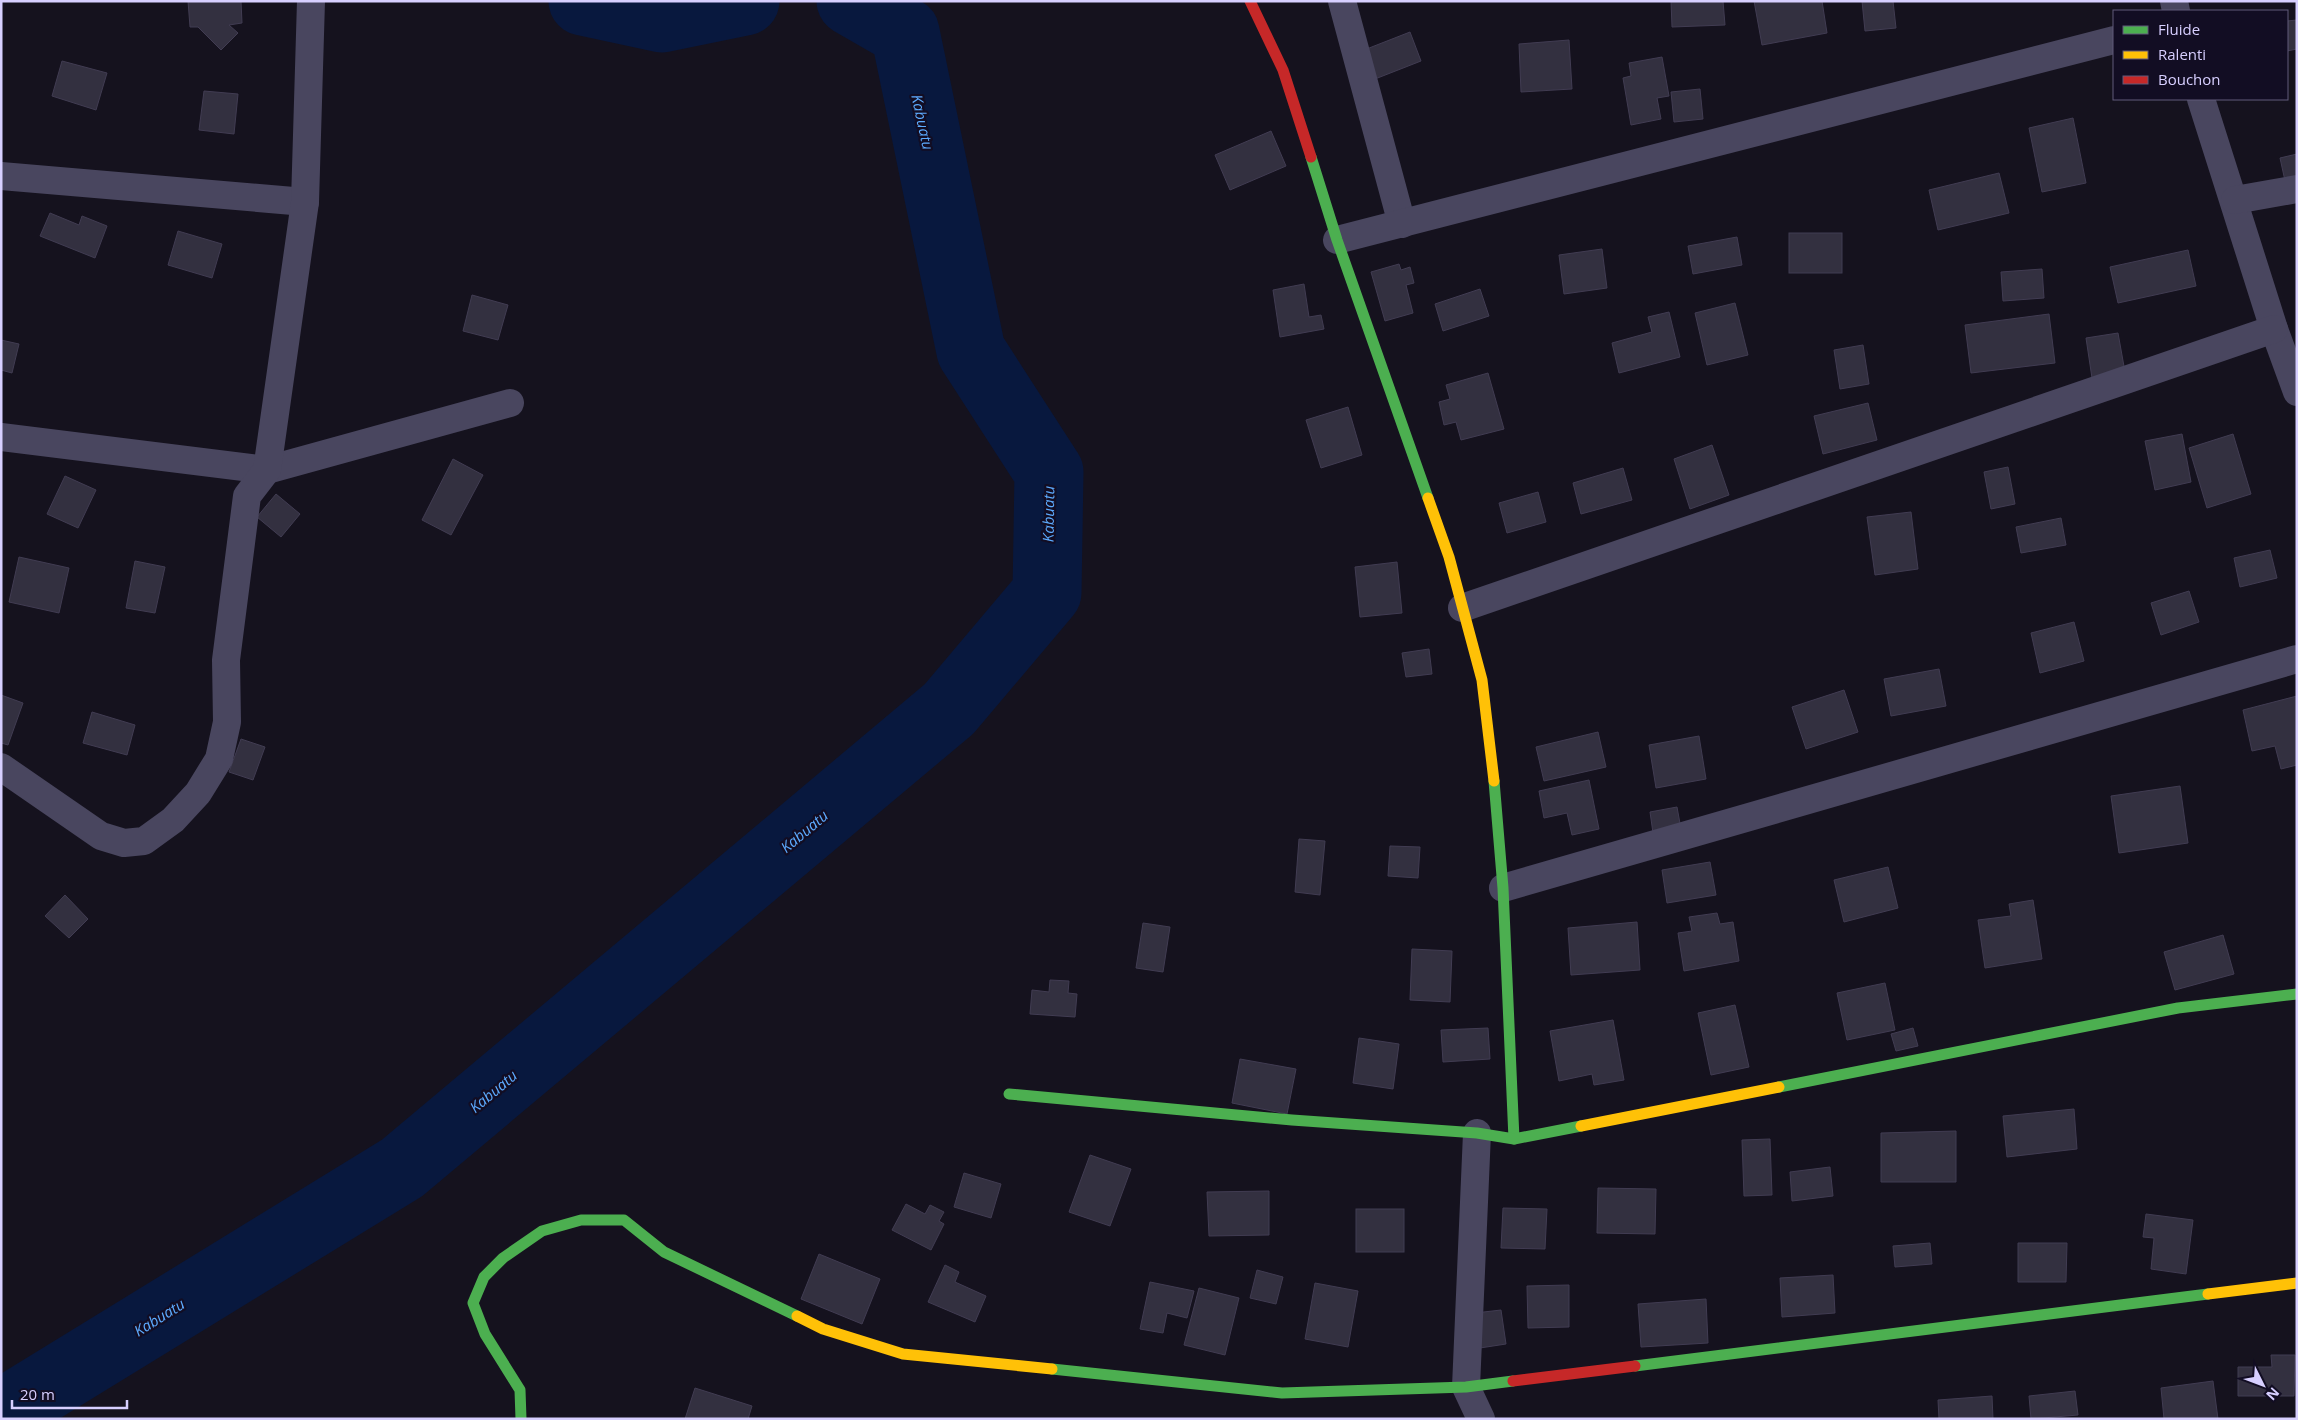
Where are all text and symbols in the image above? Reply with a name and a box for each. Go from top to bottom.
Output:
legend [2113,10,2288,100]
text: Fluide [2158,19,2200,39]
text: Ralenti [2158,44,2206,64]
text: Bouchon [2158,69,2221,89]
water label: Kabuatu [907,92,939,152]
water label: Kabuatu [1038,485,1058,542]
water label: Kabuatu [776,805,832,857]
water label: Kabuatu [465,1065,521,1117]
water label: Kabuatu [130,1293,188,1340]
north arrow [2238,1360,2288,1410]
scale bar [12,1378,128,1410]
text: N [2262,1383,2284,1405]
text: 20 m [20,1384,55,1404]

